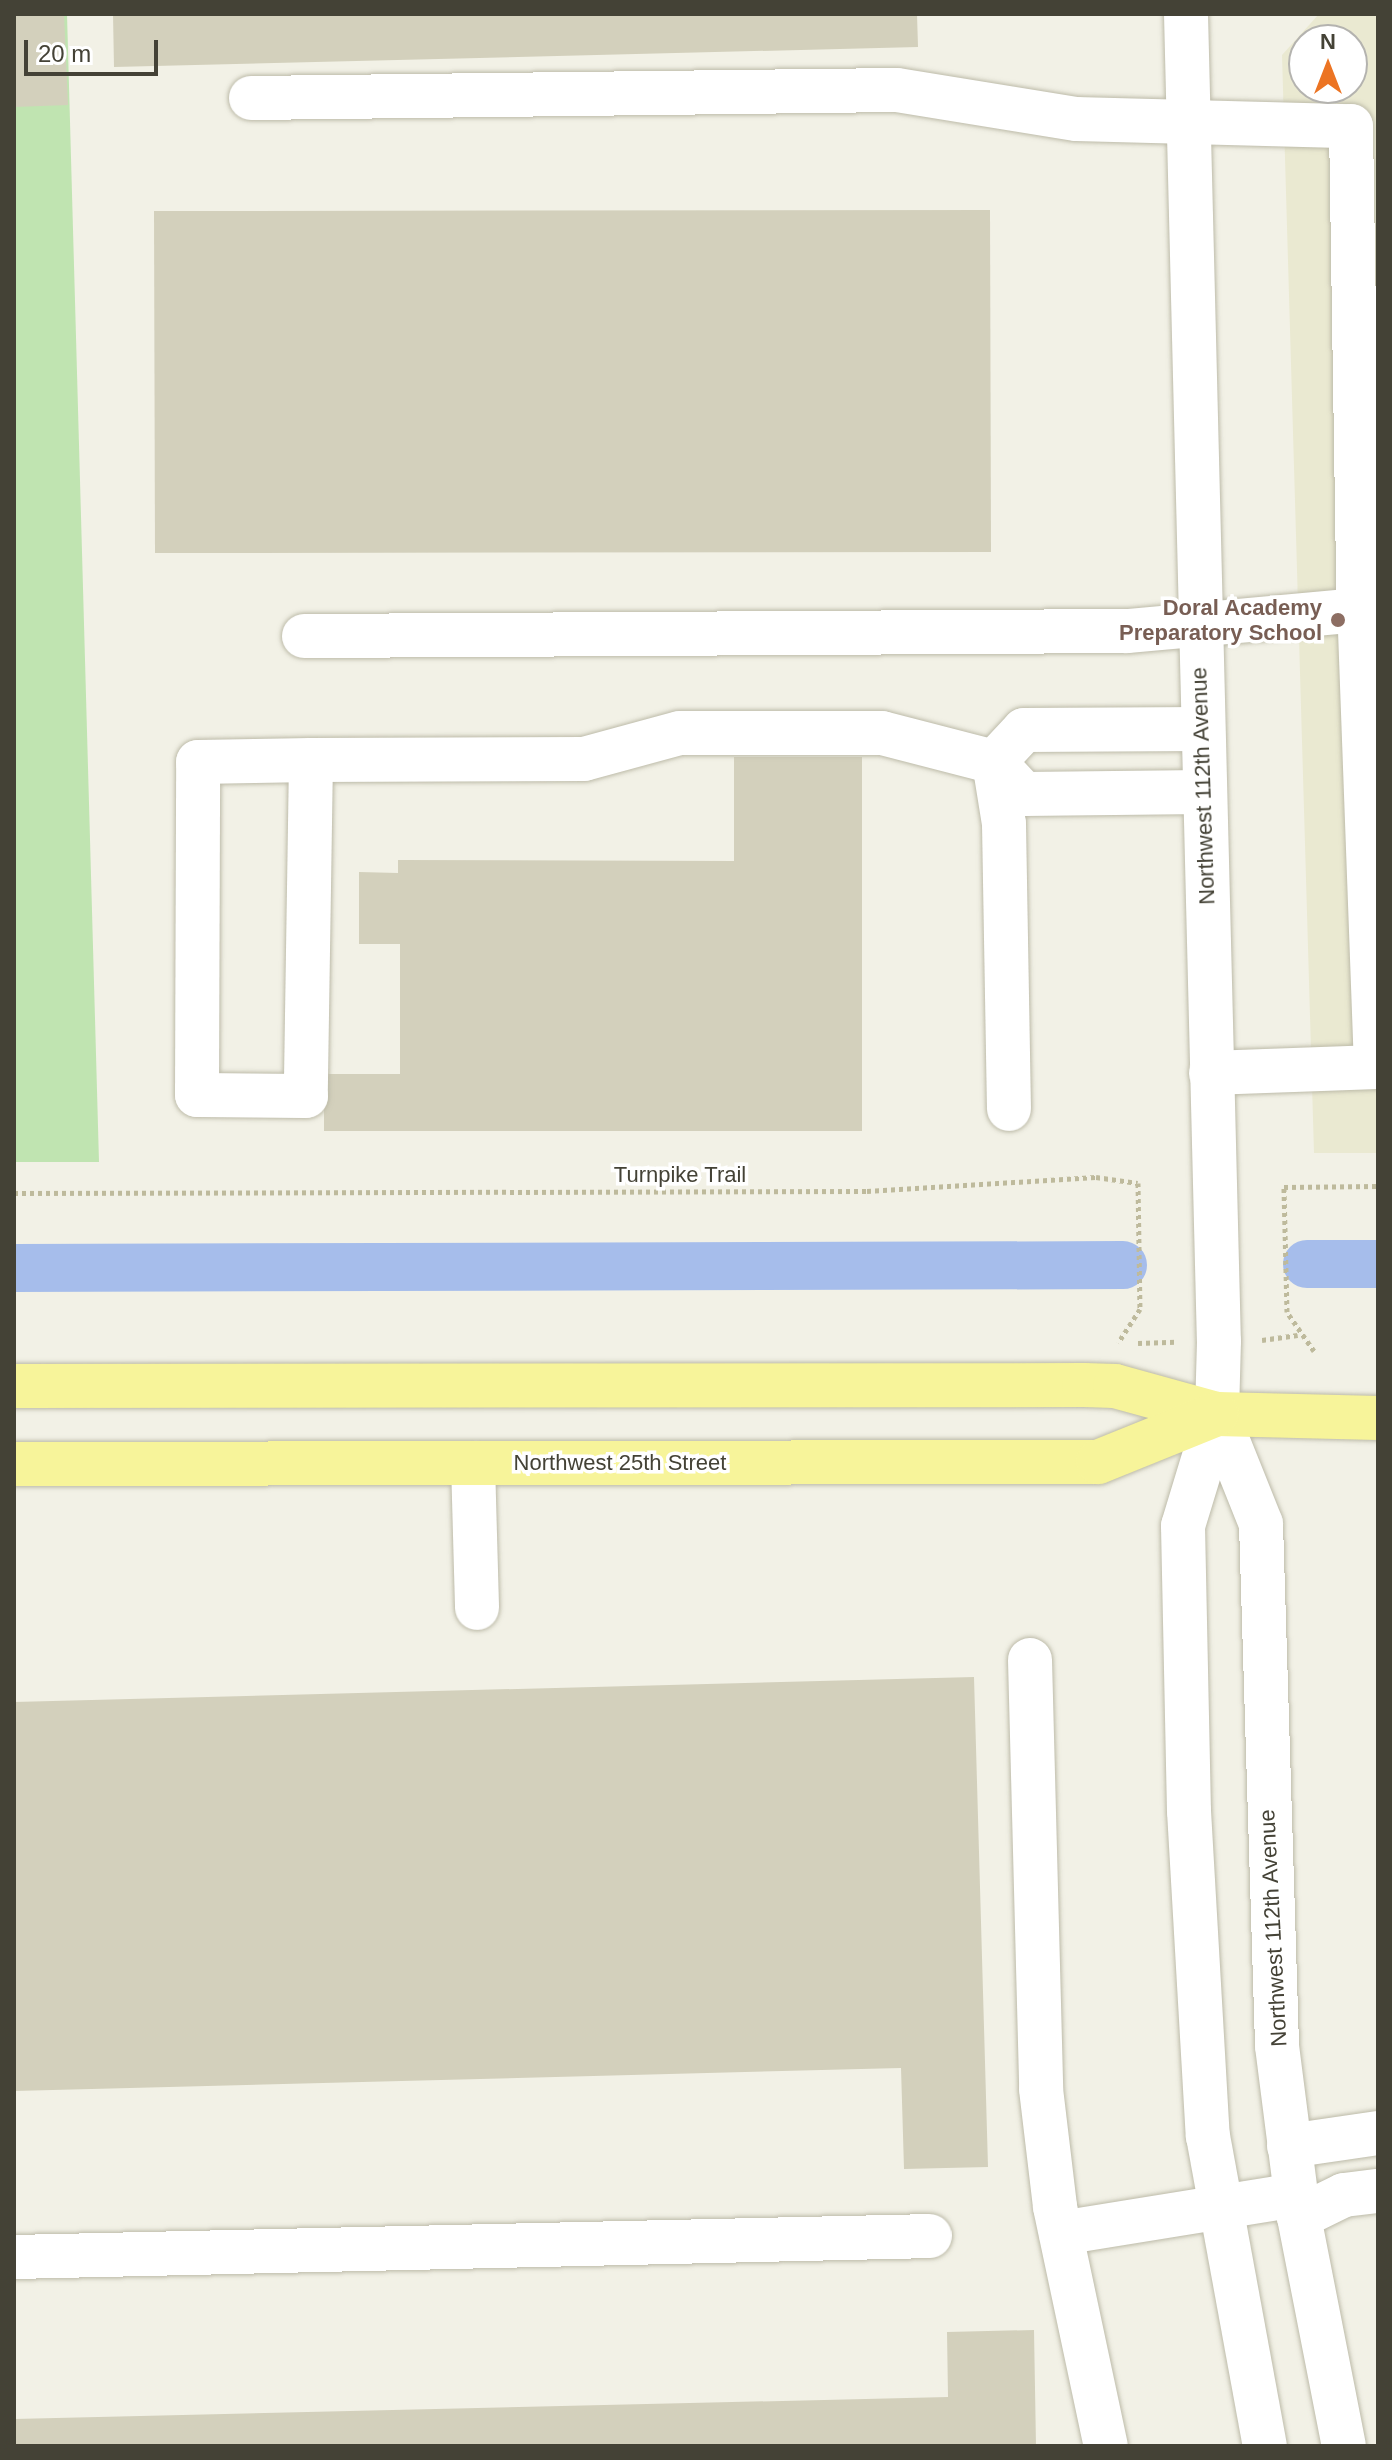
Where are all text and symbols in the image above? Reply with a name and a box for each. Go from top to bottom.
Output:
scale bar [28,24,162,74]
north arrow [1288,24,1368,104]
text: N [1320,29,1336,54]
text: 20 m [38,40,91,67]
place label: Doral Academy Preparatory School [1119,594,1322,646]
marker: Doral Academy Preparatory School [1329,611,1347,629]
street label: Northwest 112th Avenue [1186,666,1220,906]
street label: Turnpike Trail [614,1162,746,1188]
street label: Northwest 25th Street [514,1450,726,1476]
street label: Northwest 112th Avenue [1254,1808,1292,2048]

